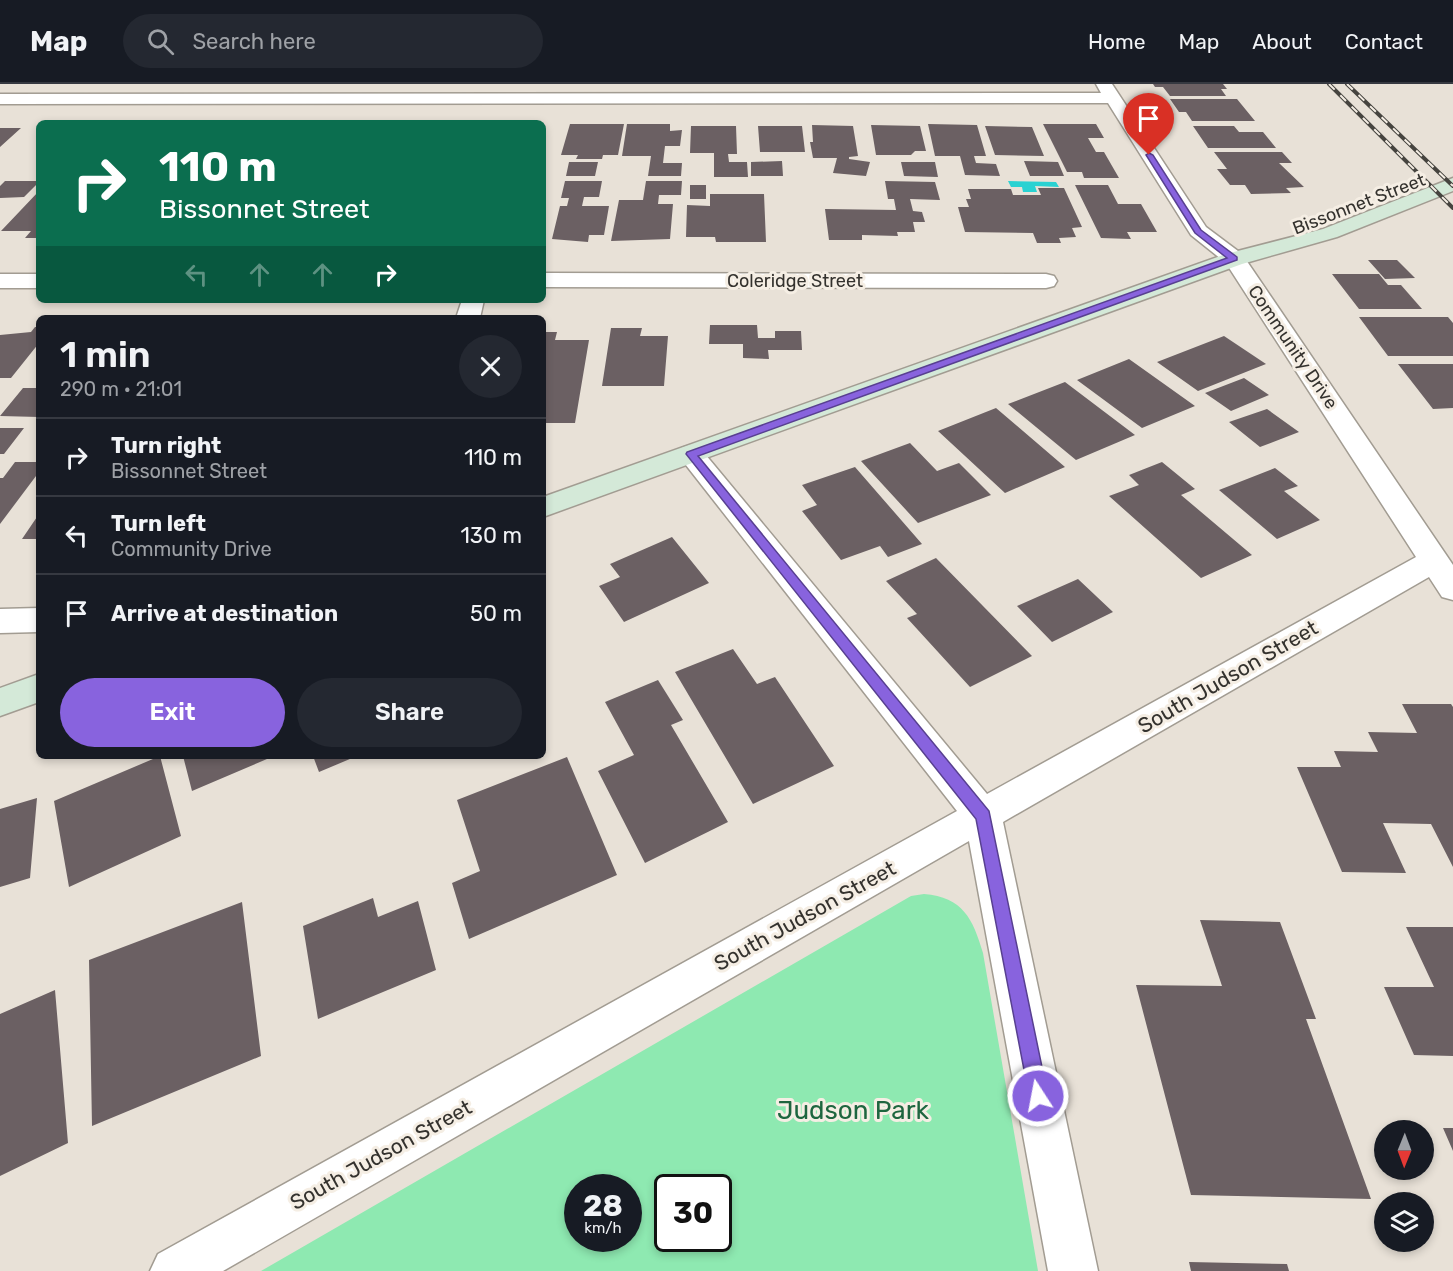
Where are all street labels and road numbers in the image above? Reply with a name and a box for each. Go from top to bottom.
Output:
street label: Bissonnet Street [1290,169,1428,239]
street label: Coleridge Street [727,270,863,292]
street label: Community Drive [1243,281,1343,413]
street label: South Judson Street [1133,615,1322,738]
street label: South Judson Street [710,855,900,976]
street label: South Judson Street [286,1094,476,1215]

